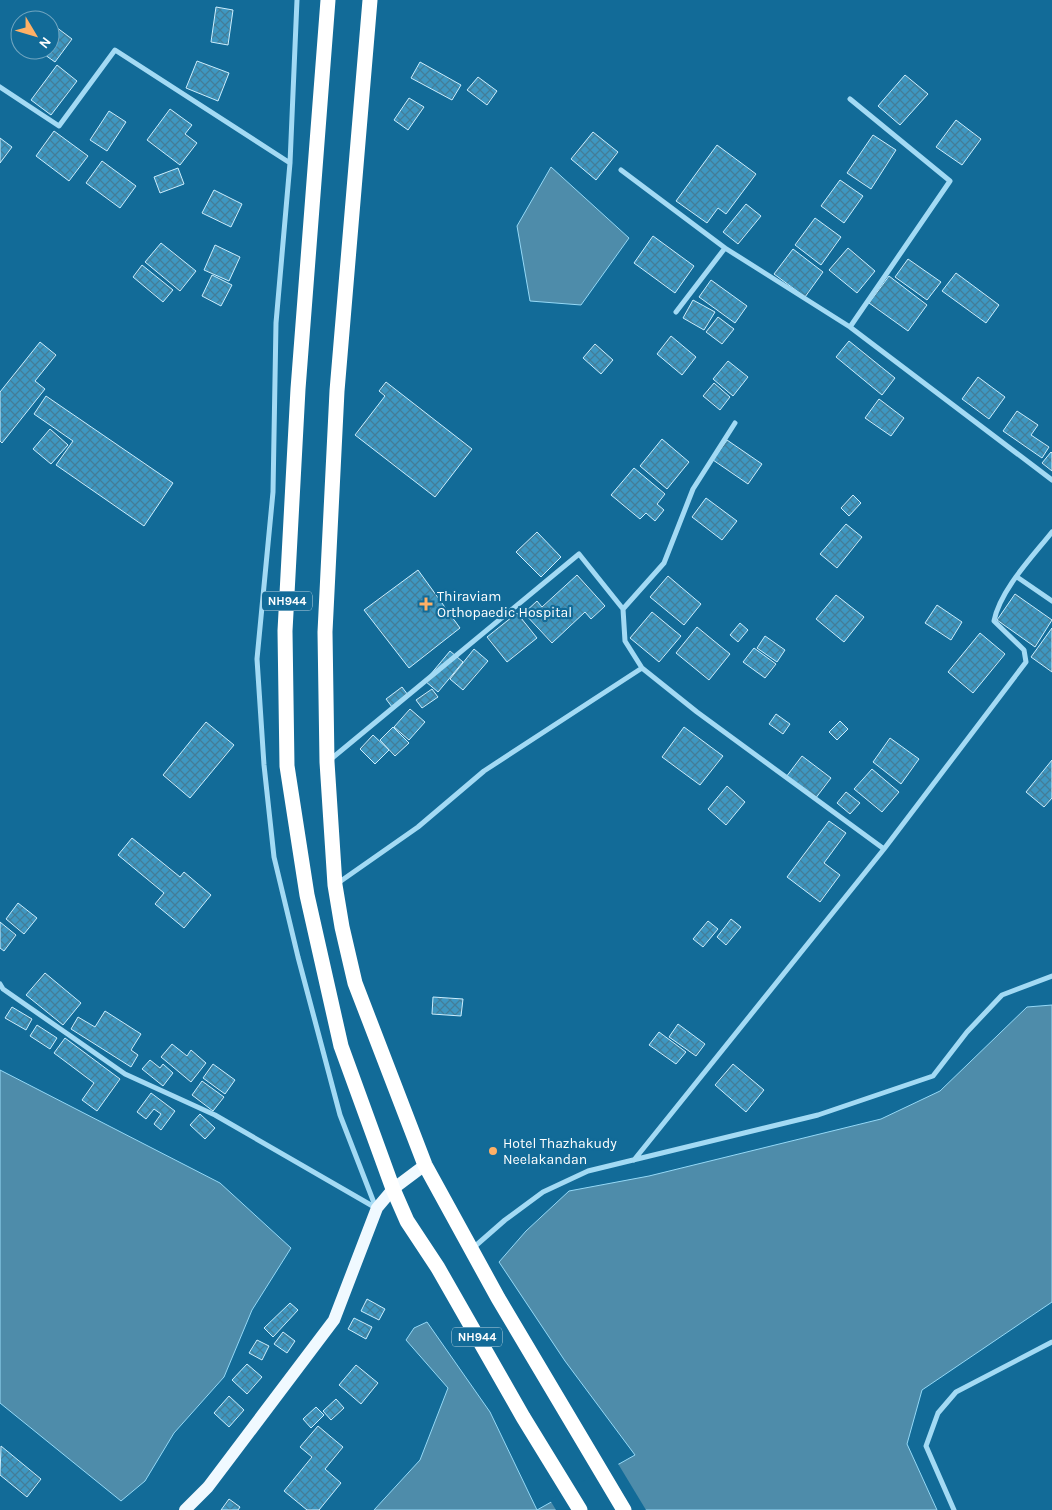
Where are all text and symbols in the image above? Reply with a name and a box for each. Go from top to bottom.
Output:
north arrow [10,10,60,60]
text: N [35,34,55,52]
place label: Thiraviam Orthopaedic Hospital [437,588,572,621]
road number: NH944 [262,592,312,610]
marker: Thiraviam Orthopaedic Hospital [419,597,433,611]
place label: Hotel Thazhakudy Neelakandan [503,1135,617,1168]
marker: Hotel Thazhakudy Neelakandan [487,1145,499,1157]
road number: NH944 [452,1328,502,1346]

